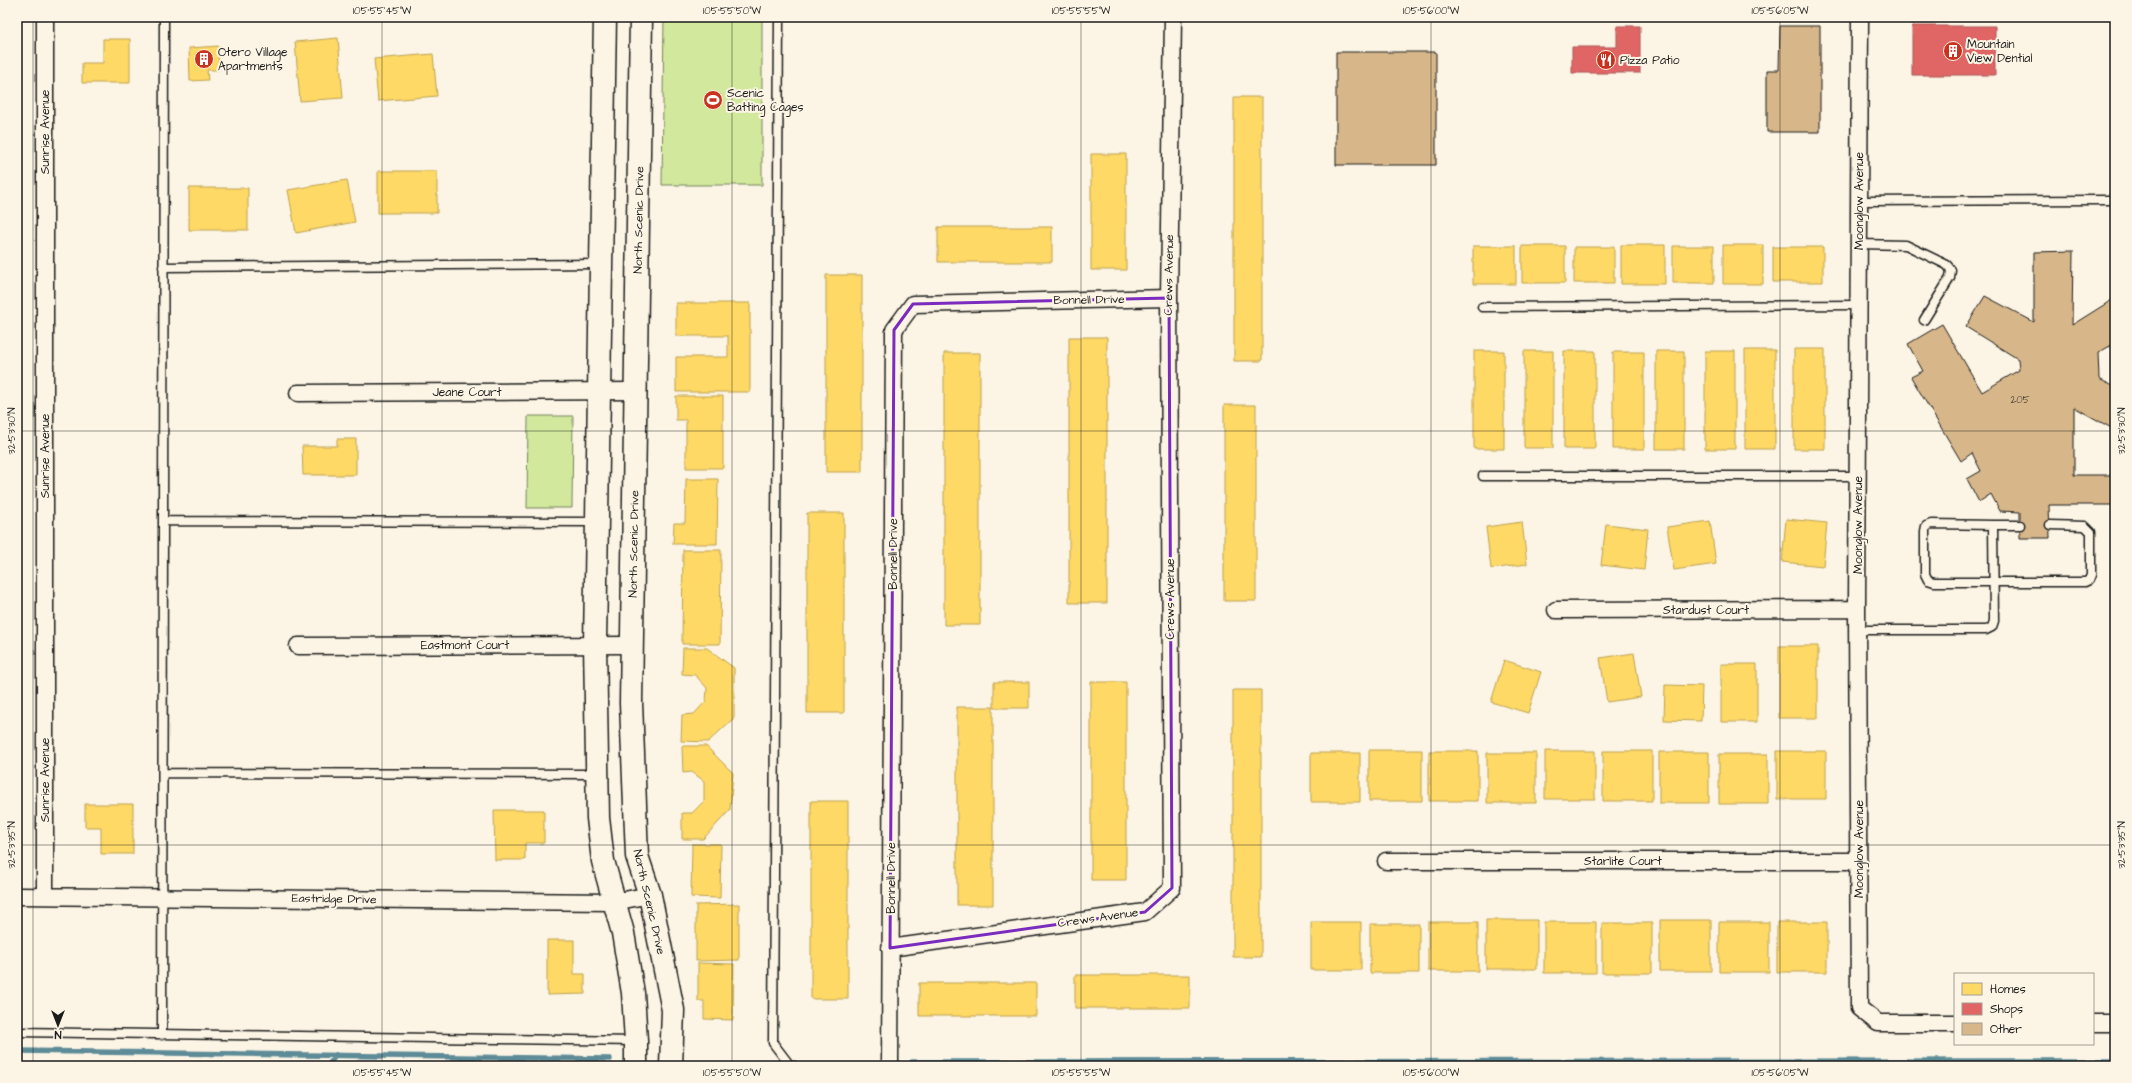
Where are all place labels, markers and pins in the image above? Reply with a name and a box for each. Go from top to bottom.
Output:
place label: Mountain View Dential [1967,36,2032,67]
building icon: Mountain View Dential [1942,40,1964,62]
place label: Otero Village Apartments [218,44,288,75]
building icon: Otero Village Apartments [193,48,215,70]
restaurant icon: Pizza Patio [1595,49,1617,71]
place label: Pizza Patio [1620,52,1680,69]
place label: Scenic Batting Cages [727,85,803,117]
sports icon: Scenic Batting Cages [702,89,724,111]

